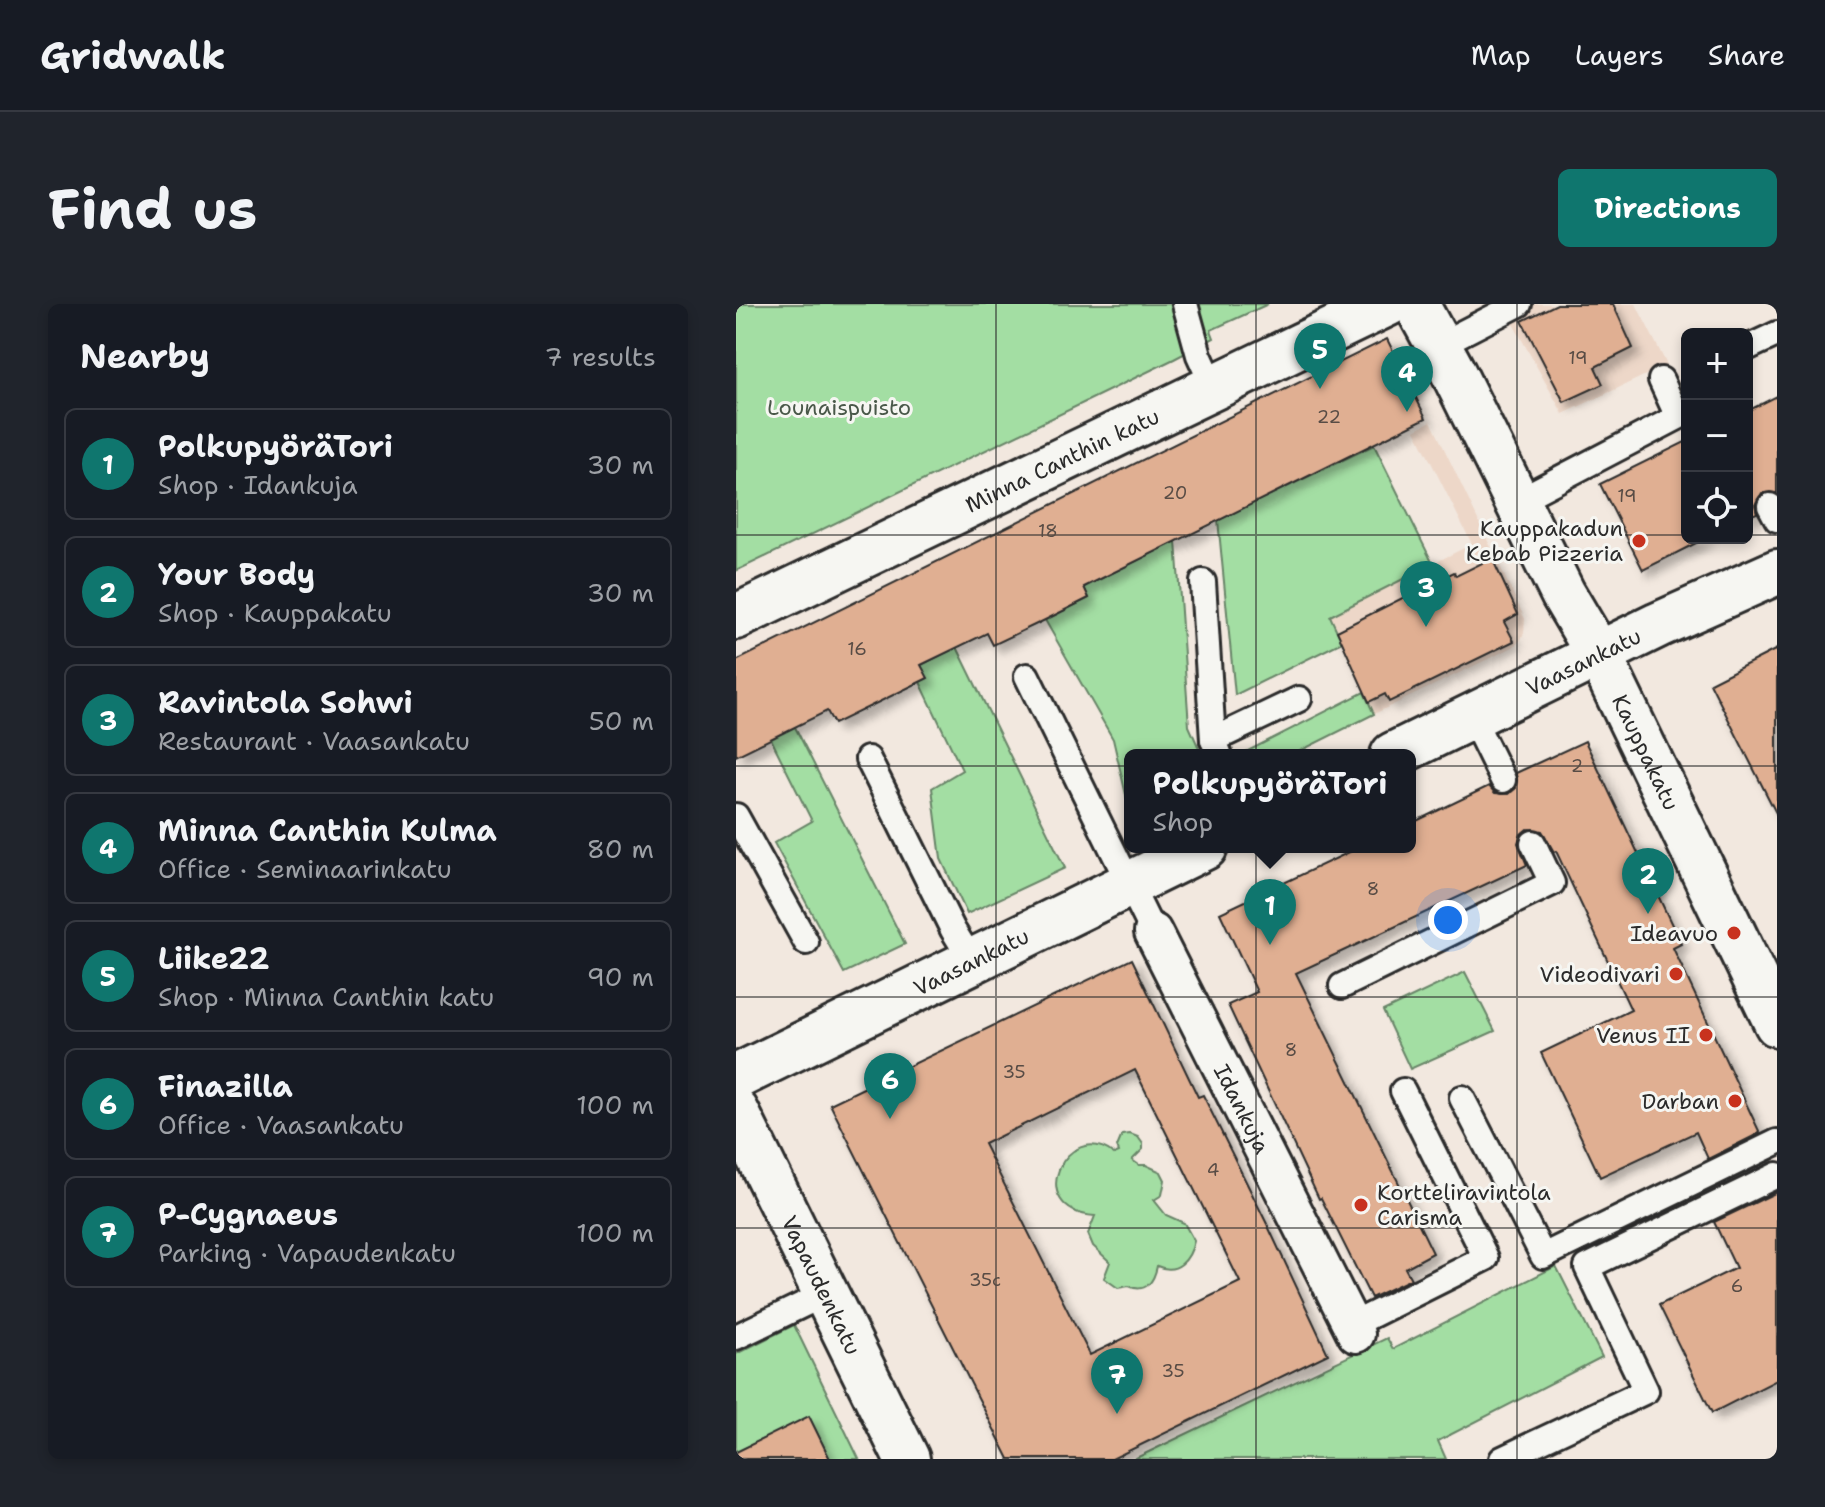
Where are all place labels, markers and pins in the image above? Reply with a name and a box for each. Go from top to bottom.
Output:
pin: 5 [1294,323,1346,389]
pin: 4 [1381,346,1433,412]
place label: Kauppakadun Kebab Pizzeria [1466,514,1623,568]
marker: Kauppakadun Kebab Pizzeria [1630,532,1648,550]
pin: 3 [1400,561,1452,627]
pin: 2 [1622,848,1674,914]
pin: 1 [1244,879,1296,945]
place label: Ideavuo [1630,919,1718,948]
marker: Ideavuo [1725,924,1743,942]
place label: Videodivari [1539,960,1660,989]
marker: Videodivari [1667,965,1685,983]
place label: Venus II [1596,1021,1690,1050]
marker: Venus II [1697,1026,1715,1044]
pin: 6 [864,1053,916,1119]
place label: Darban [1642,1087,1719,1116]
marker: Darban [1726,1092,1744,1110]
place label: Kortteliravintola Carisma [1377,1178,1551,1232]
marker: Kortteliravintola Carisma [1352,1196,1370,1214]
pin: 7 [1091,1348,1143,1414]

